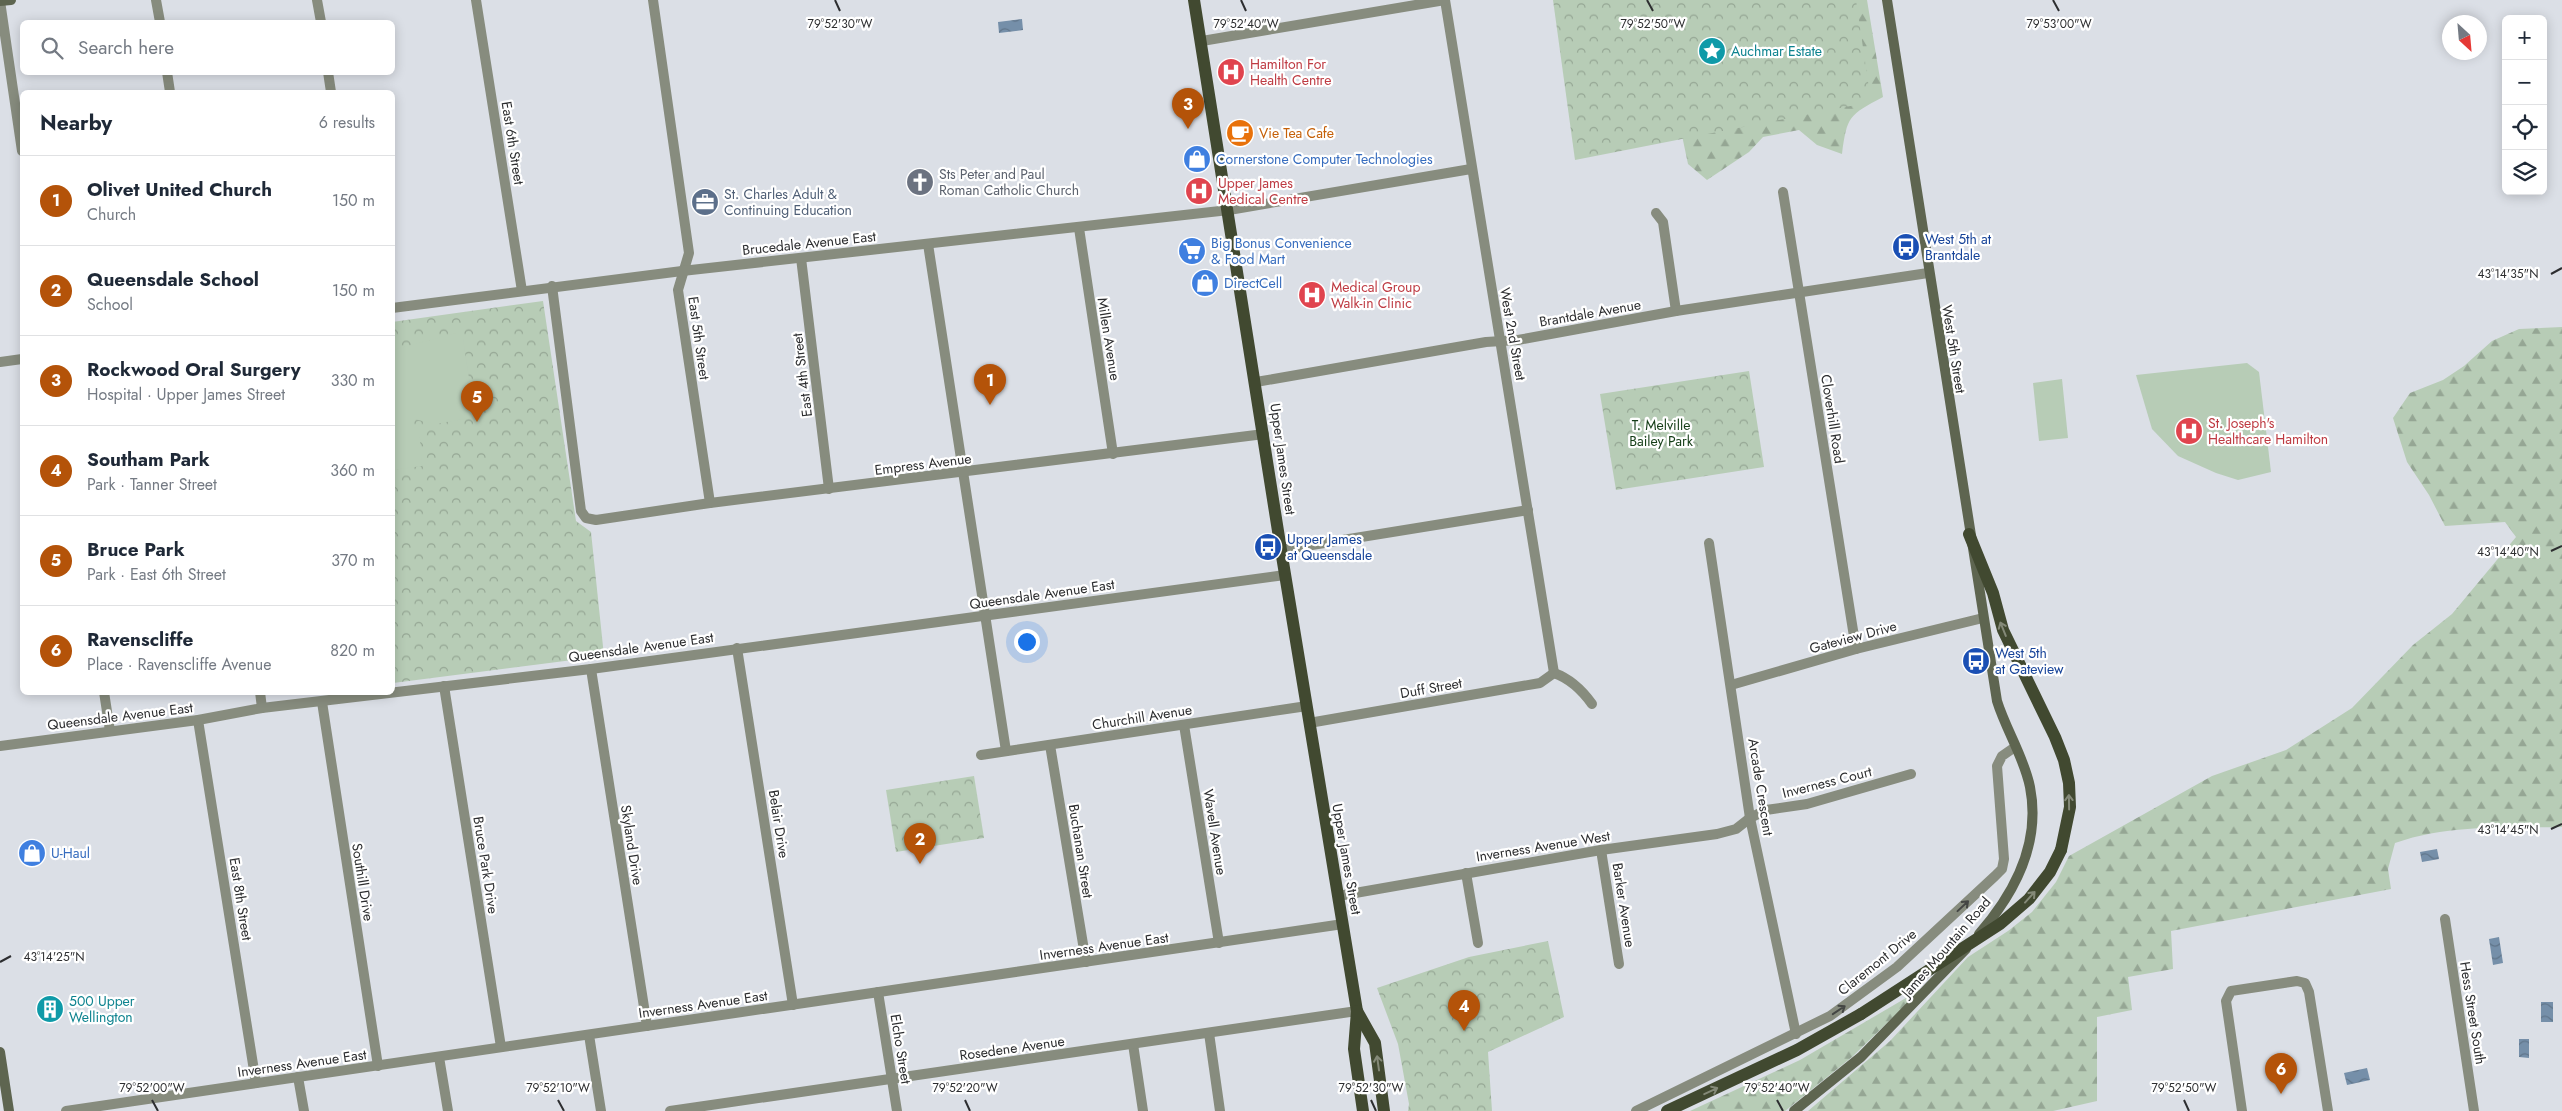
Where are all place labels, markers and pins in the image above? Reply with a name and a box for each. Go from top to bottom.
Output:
place icon: Auchmar Estate [1697,36,1727,66]
place label: Auchmar Estate [1731,41,1822,61]
place label: Hamilton For Health Centre [1250,54,1331,90]
hospital icon: Hamilton For Health Centre [1216,57,1246,87]
pin: 3 [1172,88,1204,129]
cafe icon: Vie Tea Cafe [1225,118,1255,148]
place label: Vie Tea Cafe [1259,123,1334,143]
shop icon: Cornerstone Computer Technologies [1182,144,1212,174]
place label: Cornerstone Computer Technologies [1216,149,1433,169]
place label: Sts Peter and Paul Roman Catholic Church [939,164,1079,200]
church icon: Sts Peter and Paul Roman Catholic Church [905,167,935,197]
place label: Upper James Medical Centre [1218,173,1308,209]
hospital icon: Upper James Medical Centre [1184,176,1214,206]
place label: St. Charles Adult & Continuing Education [724,184,852,220]
office icon: St. Charles Adult & Continuing Education [690,187,720,217]
place label: West 5th at Brantdale [1925,229,1992,265]
bus stop icon: West 5th at Brantdale [1891,232,1921,262]
place label: Big Bonus Convenience & Food Mart [1211,233,1352,269]
supermarket icon: Big Bonus Convenience & Food Mart [1177,236,1207,266]
shop icon: DirectCell [1190,268,1220,298]
place label: DirectCell [1224,273,1282,293]
place label: Medical Group Walk-in Clinic [1331,277,1420,313]
hospital icon: Medical Group Walk-in Clinic [1297,280,1327,310]
pin: 1 [974,364,1006,405]
pin: 5 [461,381,493,422]
place label: St. Joseph's Healthcare Hamilton [2208,413,2328,449]
hospital icon: St. Joseph's Healthcare Hamilton [2174,416,2204,446]
place label: Upper James at Queensdale [1287,529,1372,565]
bus stop icon: Upper James at Queensdale [1253,532,1283,562]
place label: West 5th at Gateview [1995,643,2064,679]
bus stop icon: West 5th at Gateview [1961,646,1991,676]
pin: 2 [904,823,936,864]
shop icon: U-Haul [17,838,47,868]
place label: U-Haul [51,843,90,863]
pin: 4 [1448,990,1480,1031]
place label: 500 Upper Wellington [69,991,135,1027]
building icon: 500 Upper Wellington [35,994,65,1024]
pin: 6 [2265,1053,2297,1094]

